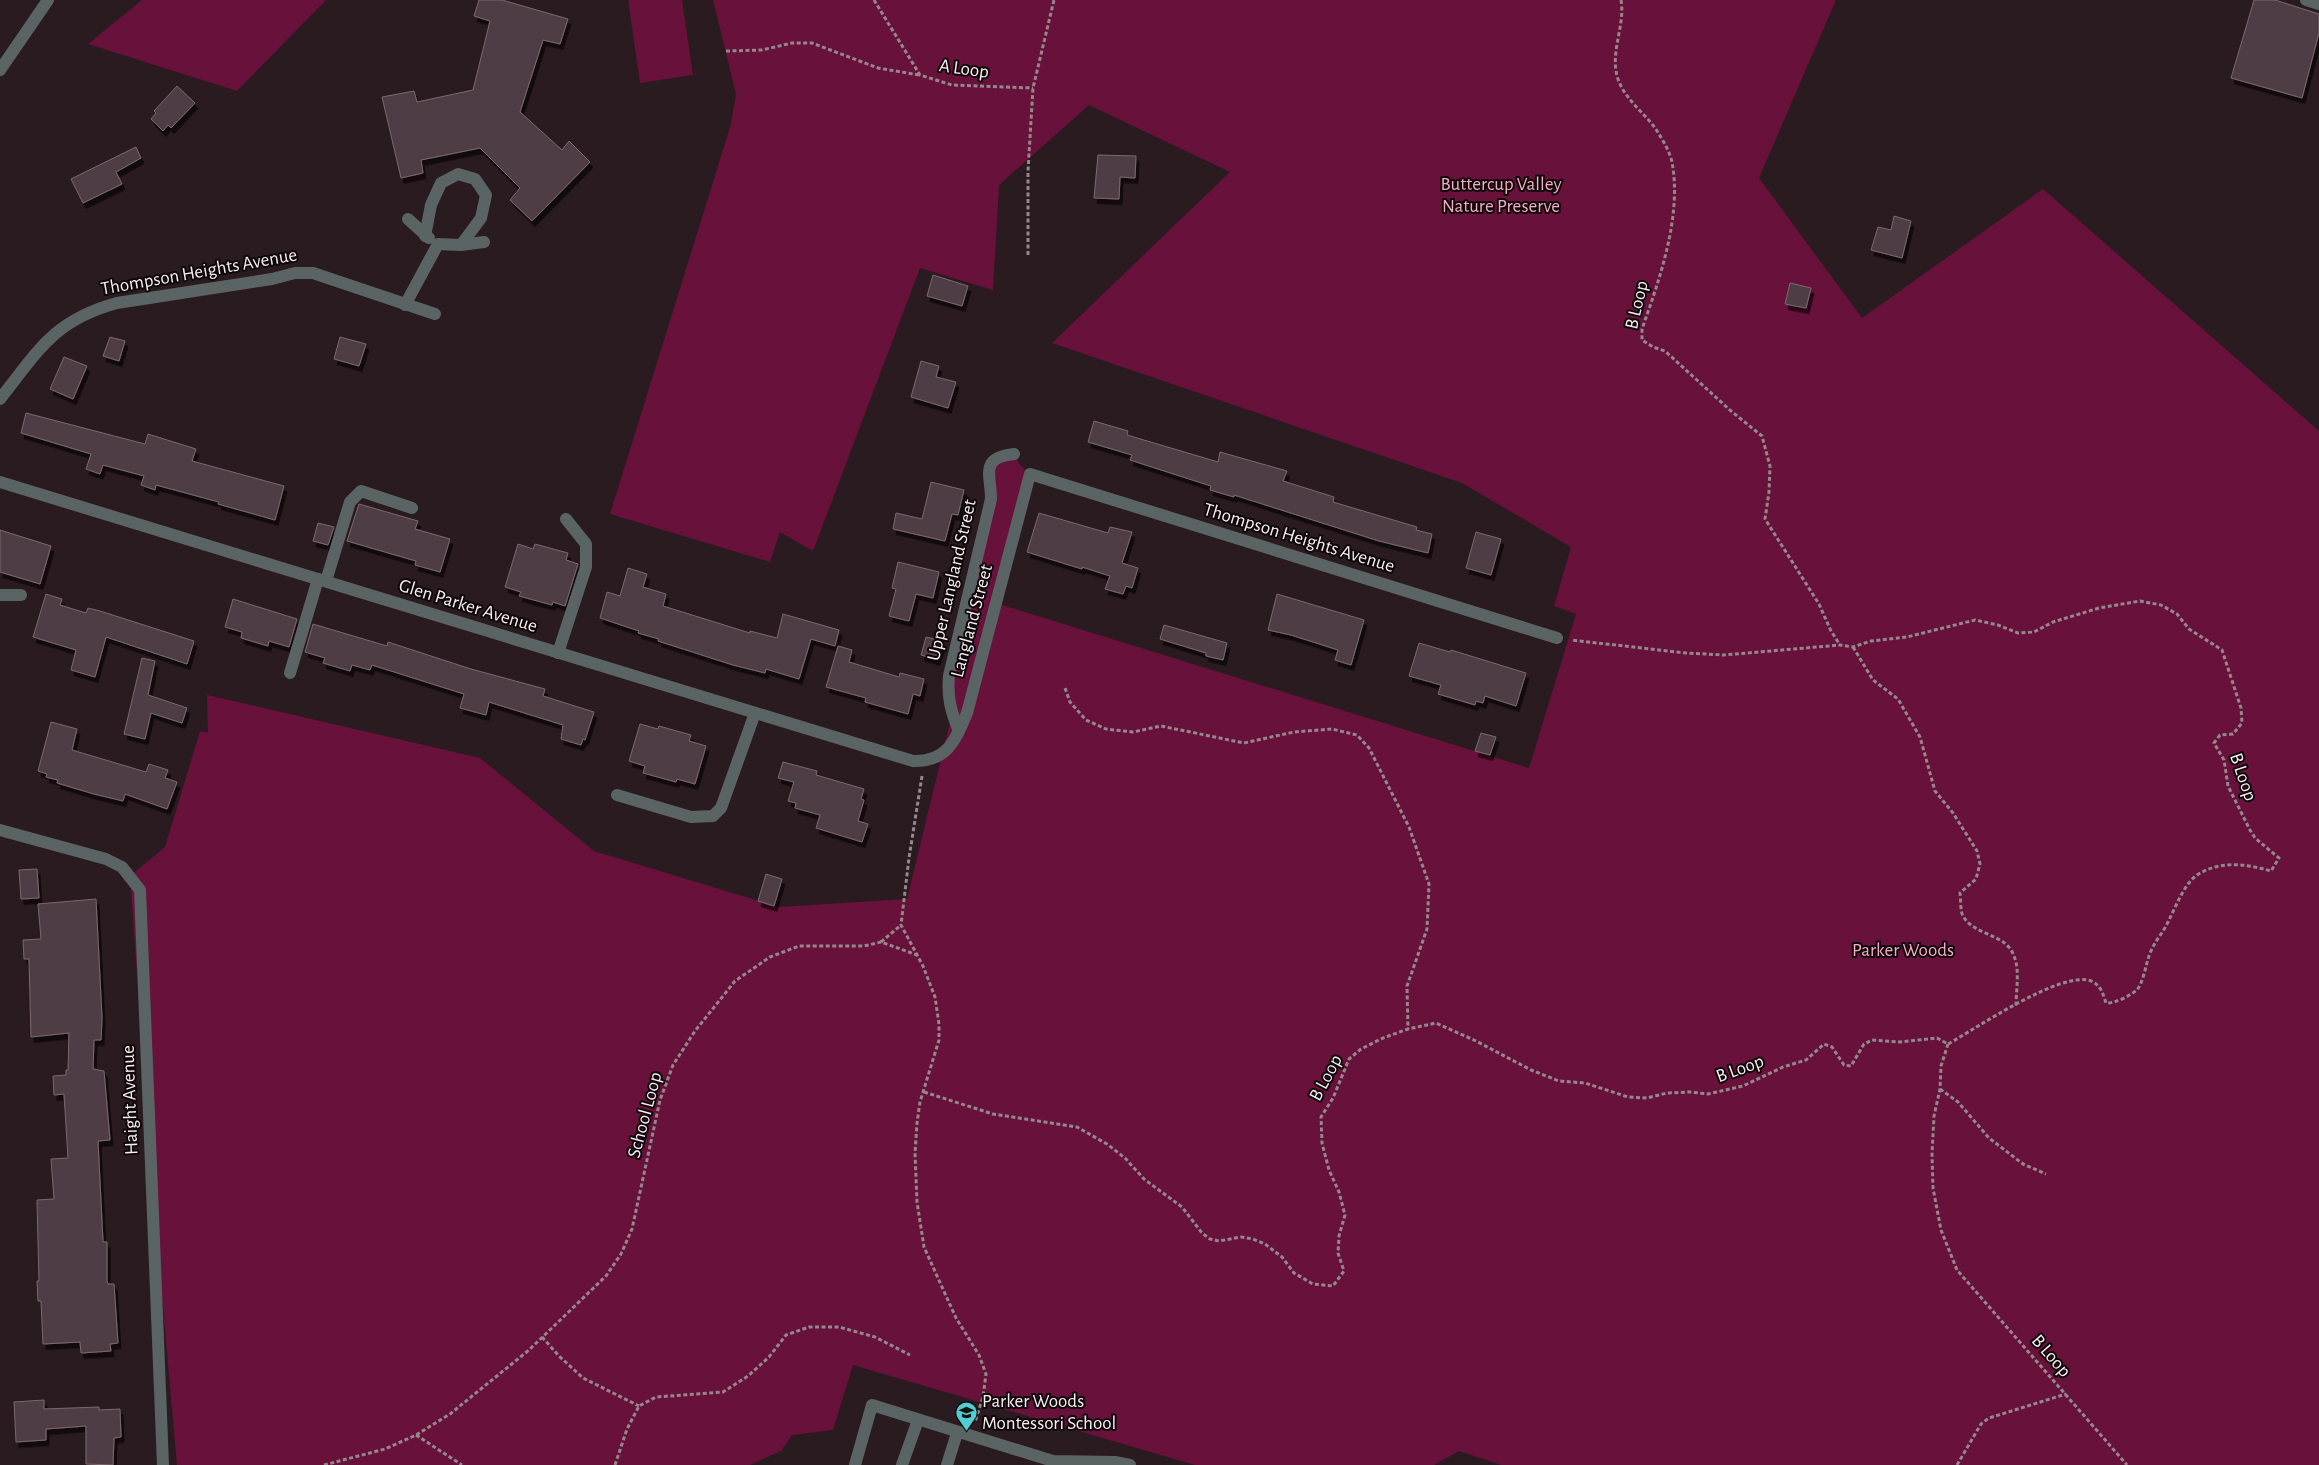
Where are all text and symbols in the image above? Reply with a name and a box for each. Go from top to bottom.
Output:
street label: A Loop [938,56,990,82]
park label: Buttercup Valley Nature Preserve [1440,175,1562,216]
street label: Thompson Heights Avenue [99,245,299,299]
street label: B Loop [1622,279,1652,331]
street label: Upper Langland Street [922,497,982,663]
street label: Thompson Heights Avenue [1201,500,1397,576]
street label: Langland Street [946,562,998,680]
street label: Glen Parker Avenue [397,576,539,636]
street label: B Loop [2226,751,2260,803]
park label: Parker Woods [1852,941,1954,960]
street label: Haight Avenue [119,1045,141,1155]
street label: B Loop [1306,1052,1346,1104]
street label: B Loop [1714,1052,1766,1086]
street label: School Loop [624,1070,666,1160]
street label: B Loop [2028,1331,2074,1381]
place label: Parker Woods Montessori School [982,1392,1116,1433]
school or university icon: Parker Woods Montessori School [954,1400,978,1431]

